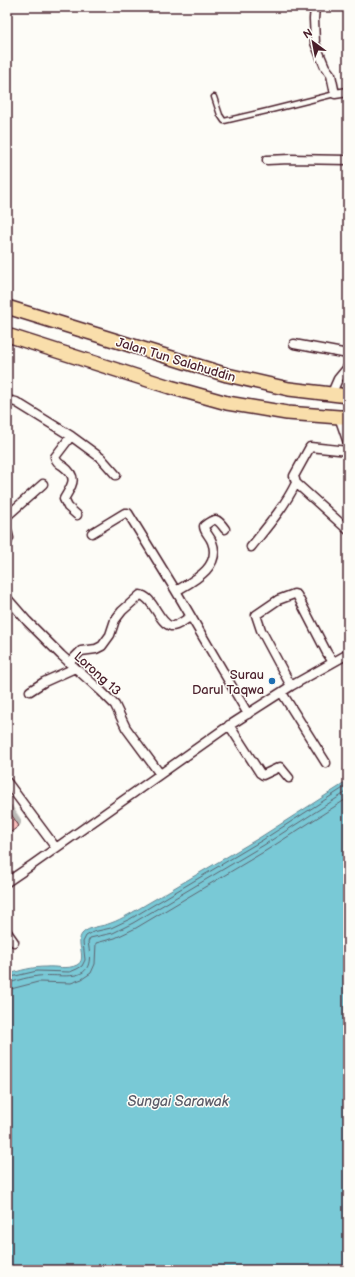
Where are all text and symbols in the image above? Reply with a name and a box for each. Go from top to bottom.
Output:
north arrow [293,22,333,62]
text: N [301,26,315,42]
street label: Jalan Tun Salahuddin [114,334,237,386]
street label: Lorong 13 [71,649,124,699]
place label: Surau Darul Taqwa [192,667,264,698]
marker: Surau Darul Taqwa [267,676,277,686]
water label: Sungai Sarawak [127,1093,230,1110]

